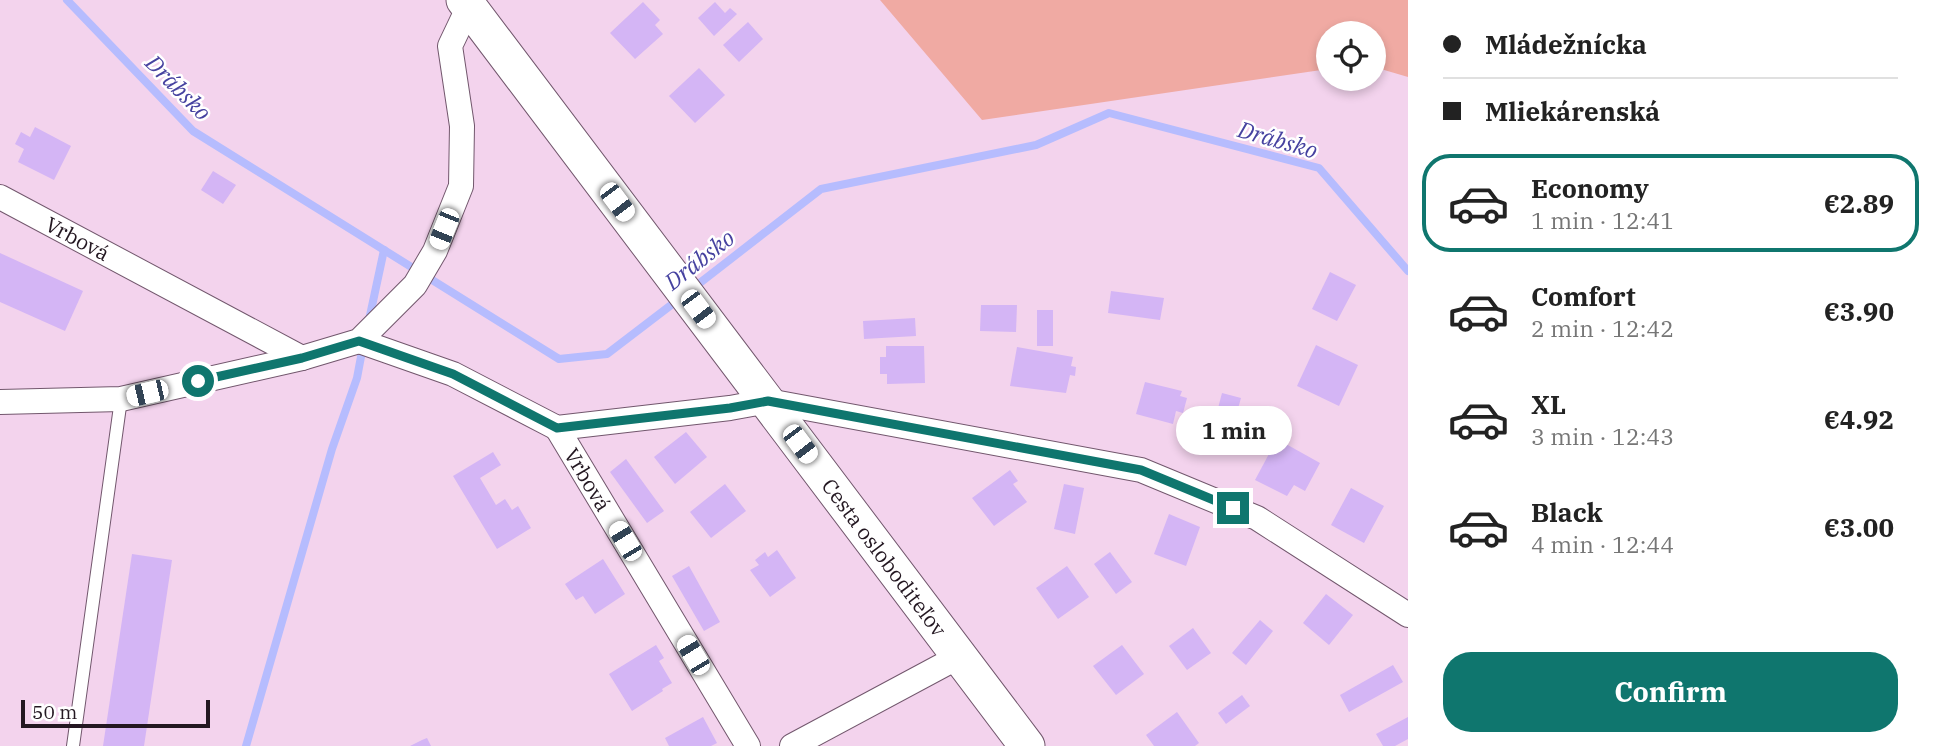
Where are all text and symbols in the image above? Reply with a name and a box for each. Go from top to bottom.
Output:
map controls [1316,21,1386,91]
button: locate [1316,21,1386,91]
text: Mládežnícka [1485,27,1647,61]
water label: Drábsko [139,47,218,126]
text: Mliekárenská [1485,94,1660,128]
water label: Drábsko [1234,113,1321,165]
text: Economy [1531,171,1649,205]
icon: car [1447,172,1510,235]
car [596,179,639,225]
text: €2.89 [1824,186,1894,220]
text: 1 min · 12:41 [1531,205,1674,235]
car [427,206,462,252]
street label: Vrbová [41,210,115,267]
water label: Drábsko [657,222,740,296]
text: Comfort [1531,279,1636,313]
icon: car [1447,280,1510,343]
car [677,286,720,332]
text: €3.90 [1824,294,1894,328]
text: 2 min · 12:42 [1531,313,1674,343]
route start [182,365,214,397]
car [125,378,170,408]
text: XL [1531,387,1566,421]
icon: car [1447,388,1510,451]
text: €4.92 [1824,402,1894,436]
callout: 1 min [1175,406,1291,456]
text: 1 min [1202,415,1266,445]
car [779,421,822,467]
text: 3 min · 12:43 [1531,421,1674,451]
street label: Vrbová [558,443,618,516]
street label: Cesta osloboditeľov [816,473,954,642]
route end [1217,492,1249,524]
text: Black [1531,495,1603,529]
icon: car [1447,496,1510,559]
text: €3.00 [1824,510,1894,544]
car [606,518,645,564]
text: 4 min · 12:44 [1531,529,1674,559]
car [674,632,713,678]
button: Confirm [1443,652,1898,732]
scale bar [21,697,210,729]
text: 50 m [32,700,77,724]

